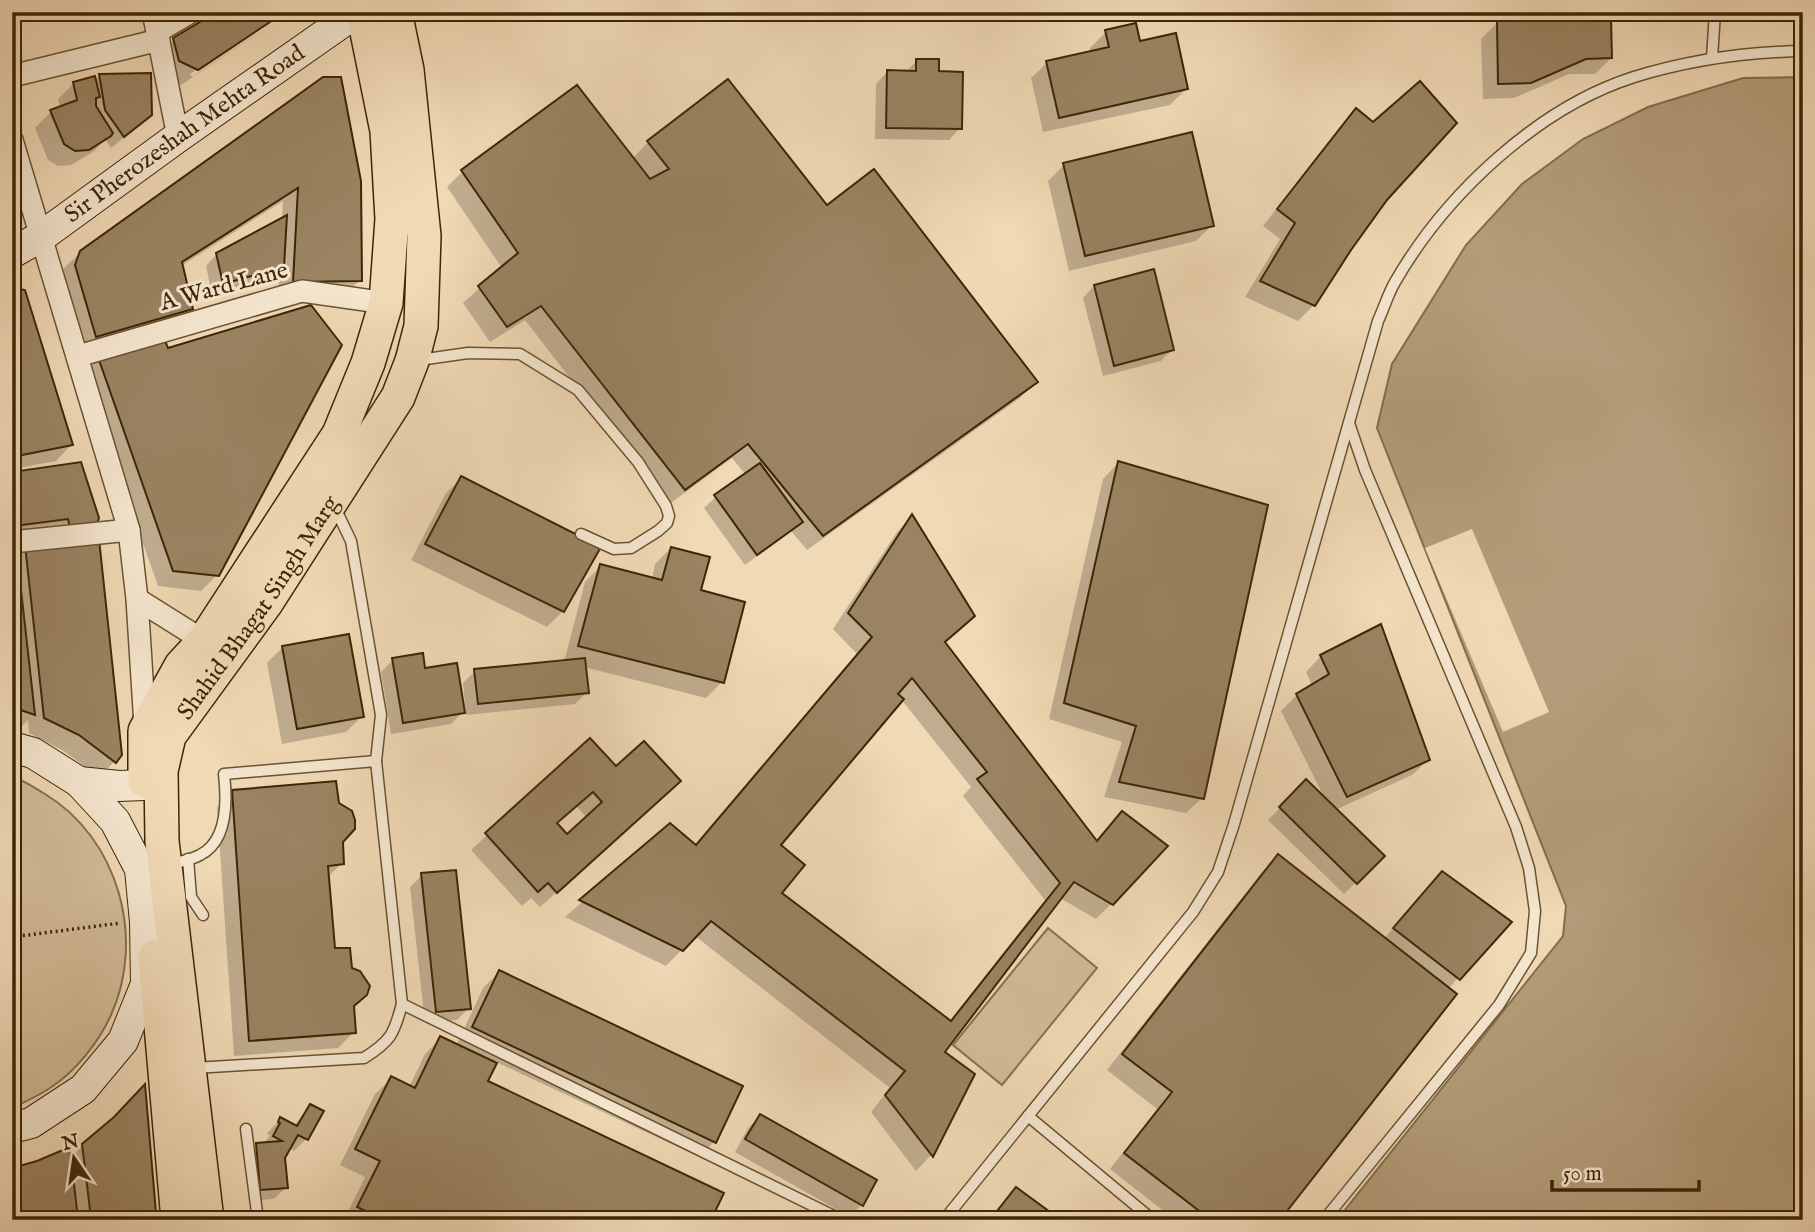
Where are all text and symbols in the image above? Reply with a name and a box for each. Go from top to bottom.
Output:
street label: Sir Pherozeshah Mehta Road [58,38,311,230]
street label: A Ward Lane [156,255,291,319]
street label: Shahid Bhagat Singh Marg [170,489,347,726]
north arrow [38,1124,108,1194]
text: N [59,1130,82,1157]
scale bar [1552,1148,1700,1192]
text: 50 m [1563,1161,1602,1188]

